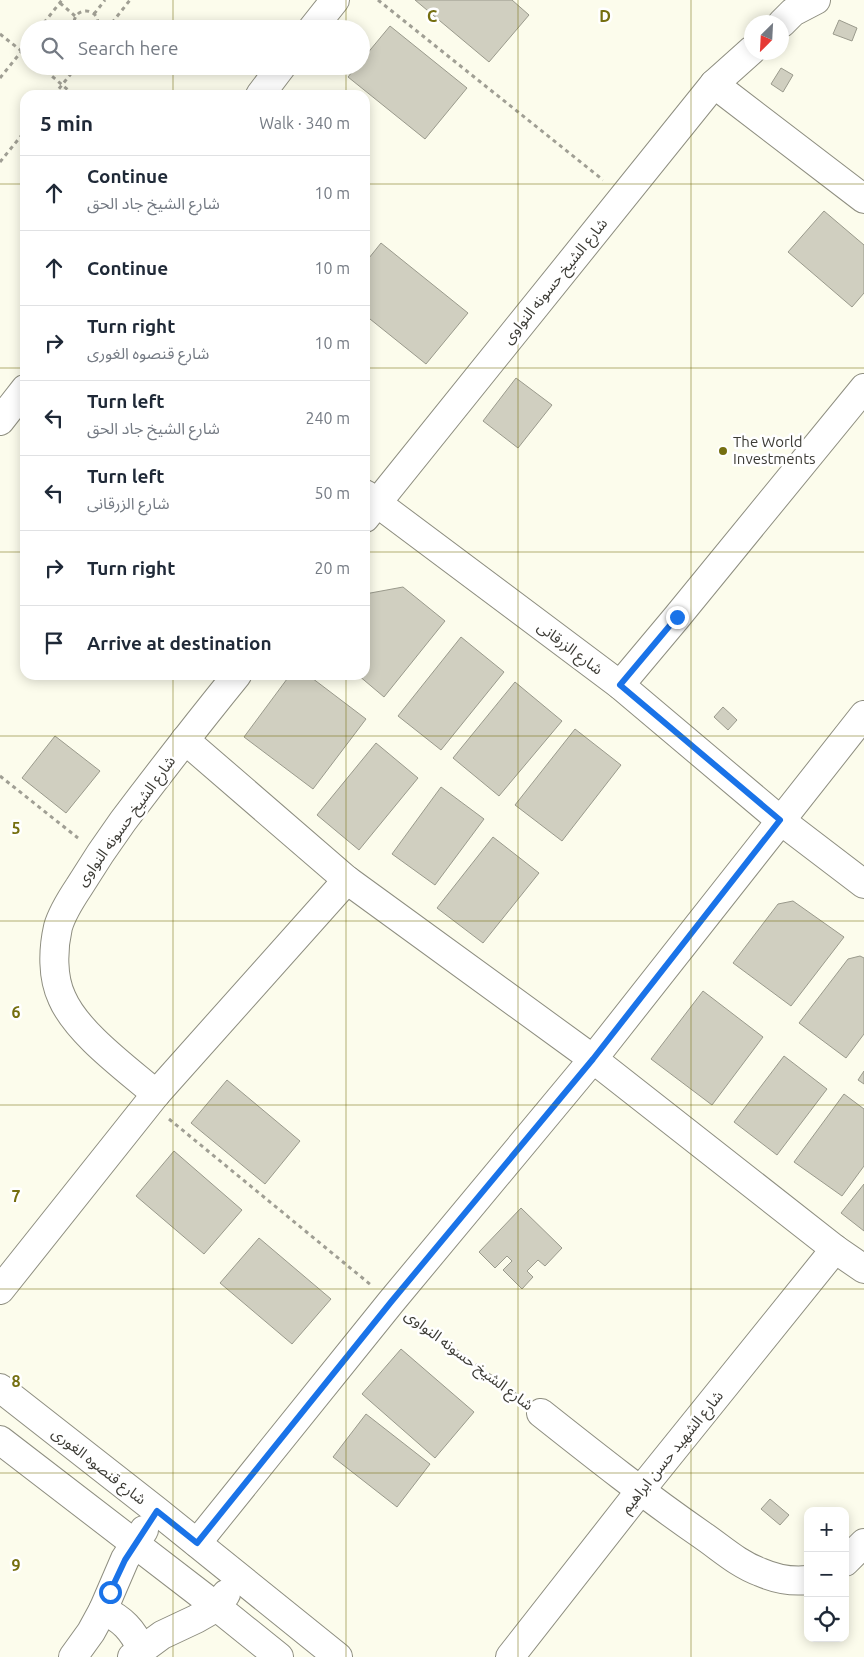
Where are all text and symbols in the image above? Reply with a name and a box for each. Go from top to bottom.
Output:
text: C [427,7,437,25]
text: D [599,7,611,25]
north arrow [744,15,789,60]
search box [20,20,370,75]
icon: search [38,34,66,62]
text: Search here [78,37,178,59]
text: 5 min [40,111,93,135]
text: Walk · 340 m [259,114,350,132]
text: Continue [87,165,168,187]
icon: ahead [40,179,68,207]
text: 10 m [314,184,350,202]
text: شارع الشيخ جاد الحق [87,194,220,212]
street label: شارع الشيخ حسونه النواوى [499,214,614,349]
icon: ahead [40,254,68,282]
text: Continue [87,257,168,279]
text: 10 m [314,259,350,277]
text: Turn right [87,315,175,337]
icon: right [40,329,68,357]
text: 10 m [314,334,350,352]
text: شارع قنصوه الغورى [87,344,209,362]
text: Turn left [87,390,165,412]
icon: left [40,404,68,432]
text: 240 m [305,409,350,427]
text: شارع الشيخ جاد الحق [87,419,220,437]
place label: The World Investments [733,433,816,467]
marker: The World Investments [717,445,729,457]
text: Turn left [87,465,165,487]
icon: left [40,479,68,507]
text: 50 m [314,484,350,502]
text: شارع الزرقانى [87,494,169,512]
icon: right [40,554,68,582]
text: Turn right [87,557,175,579]
text: 20 m [314,559,350,577]
route end [666,606,689,629]
street label: شارع الزرقانى [532,618,606,681]
icon: arrive [40,629,68,657]
text: Arrive at destination [87,632,272,654]
street label: شارع الشيخ حسونه النواوى [73,752,182,891]
text: 5 [11,819,21,837]
text: 6 [11,1003,21,1021]
text: 7 [11,1187,21,1205]
street label: شارع الشيخ حسونه النواوى [399,1306,537,1417]
text: 8 [11,1372,21,1390]
street label: شارع الشهيد حسن ابراهيم [617,1387,730,1519]
street label: شارع قنصوه الغورى [46,1424,150,1511]
map controls [804,1507,849,1642]
button: + [804,1507,849,1552]
button: − [804,1552,849,1597]
text: 9 [11,1556,21,1574]
route start [99,1581,122,1604]
button: locate [804,1597,849,1642]

